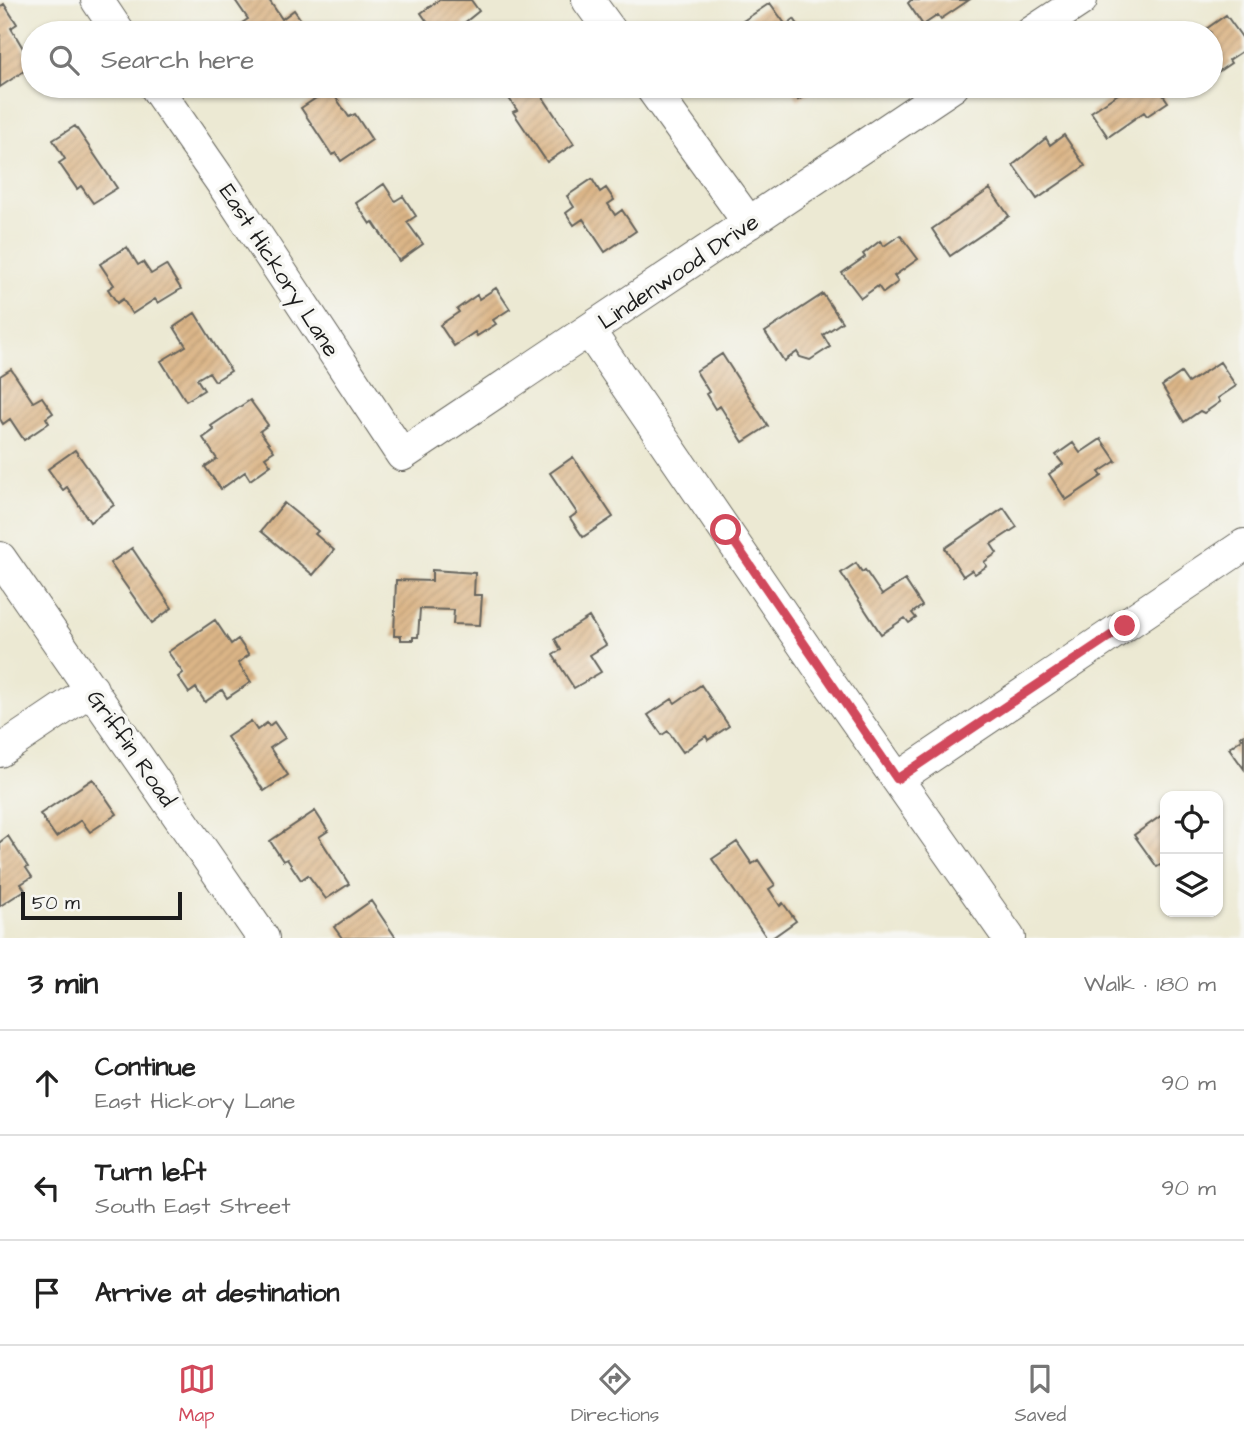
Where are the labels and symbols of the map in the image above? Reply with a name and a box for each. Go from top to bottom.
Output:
street label: East Hickory Lane [210,178,347,364]
street label: Lindenwood Drive [592,206,765,338]
route start [710,514,741,545]
route end [1109,610,1140,641]
street label: Griffin Road [79,684,184,814]
scale bar [21,889,182,921]

